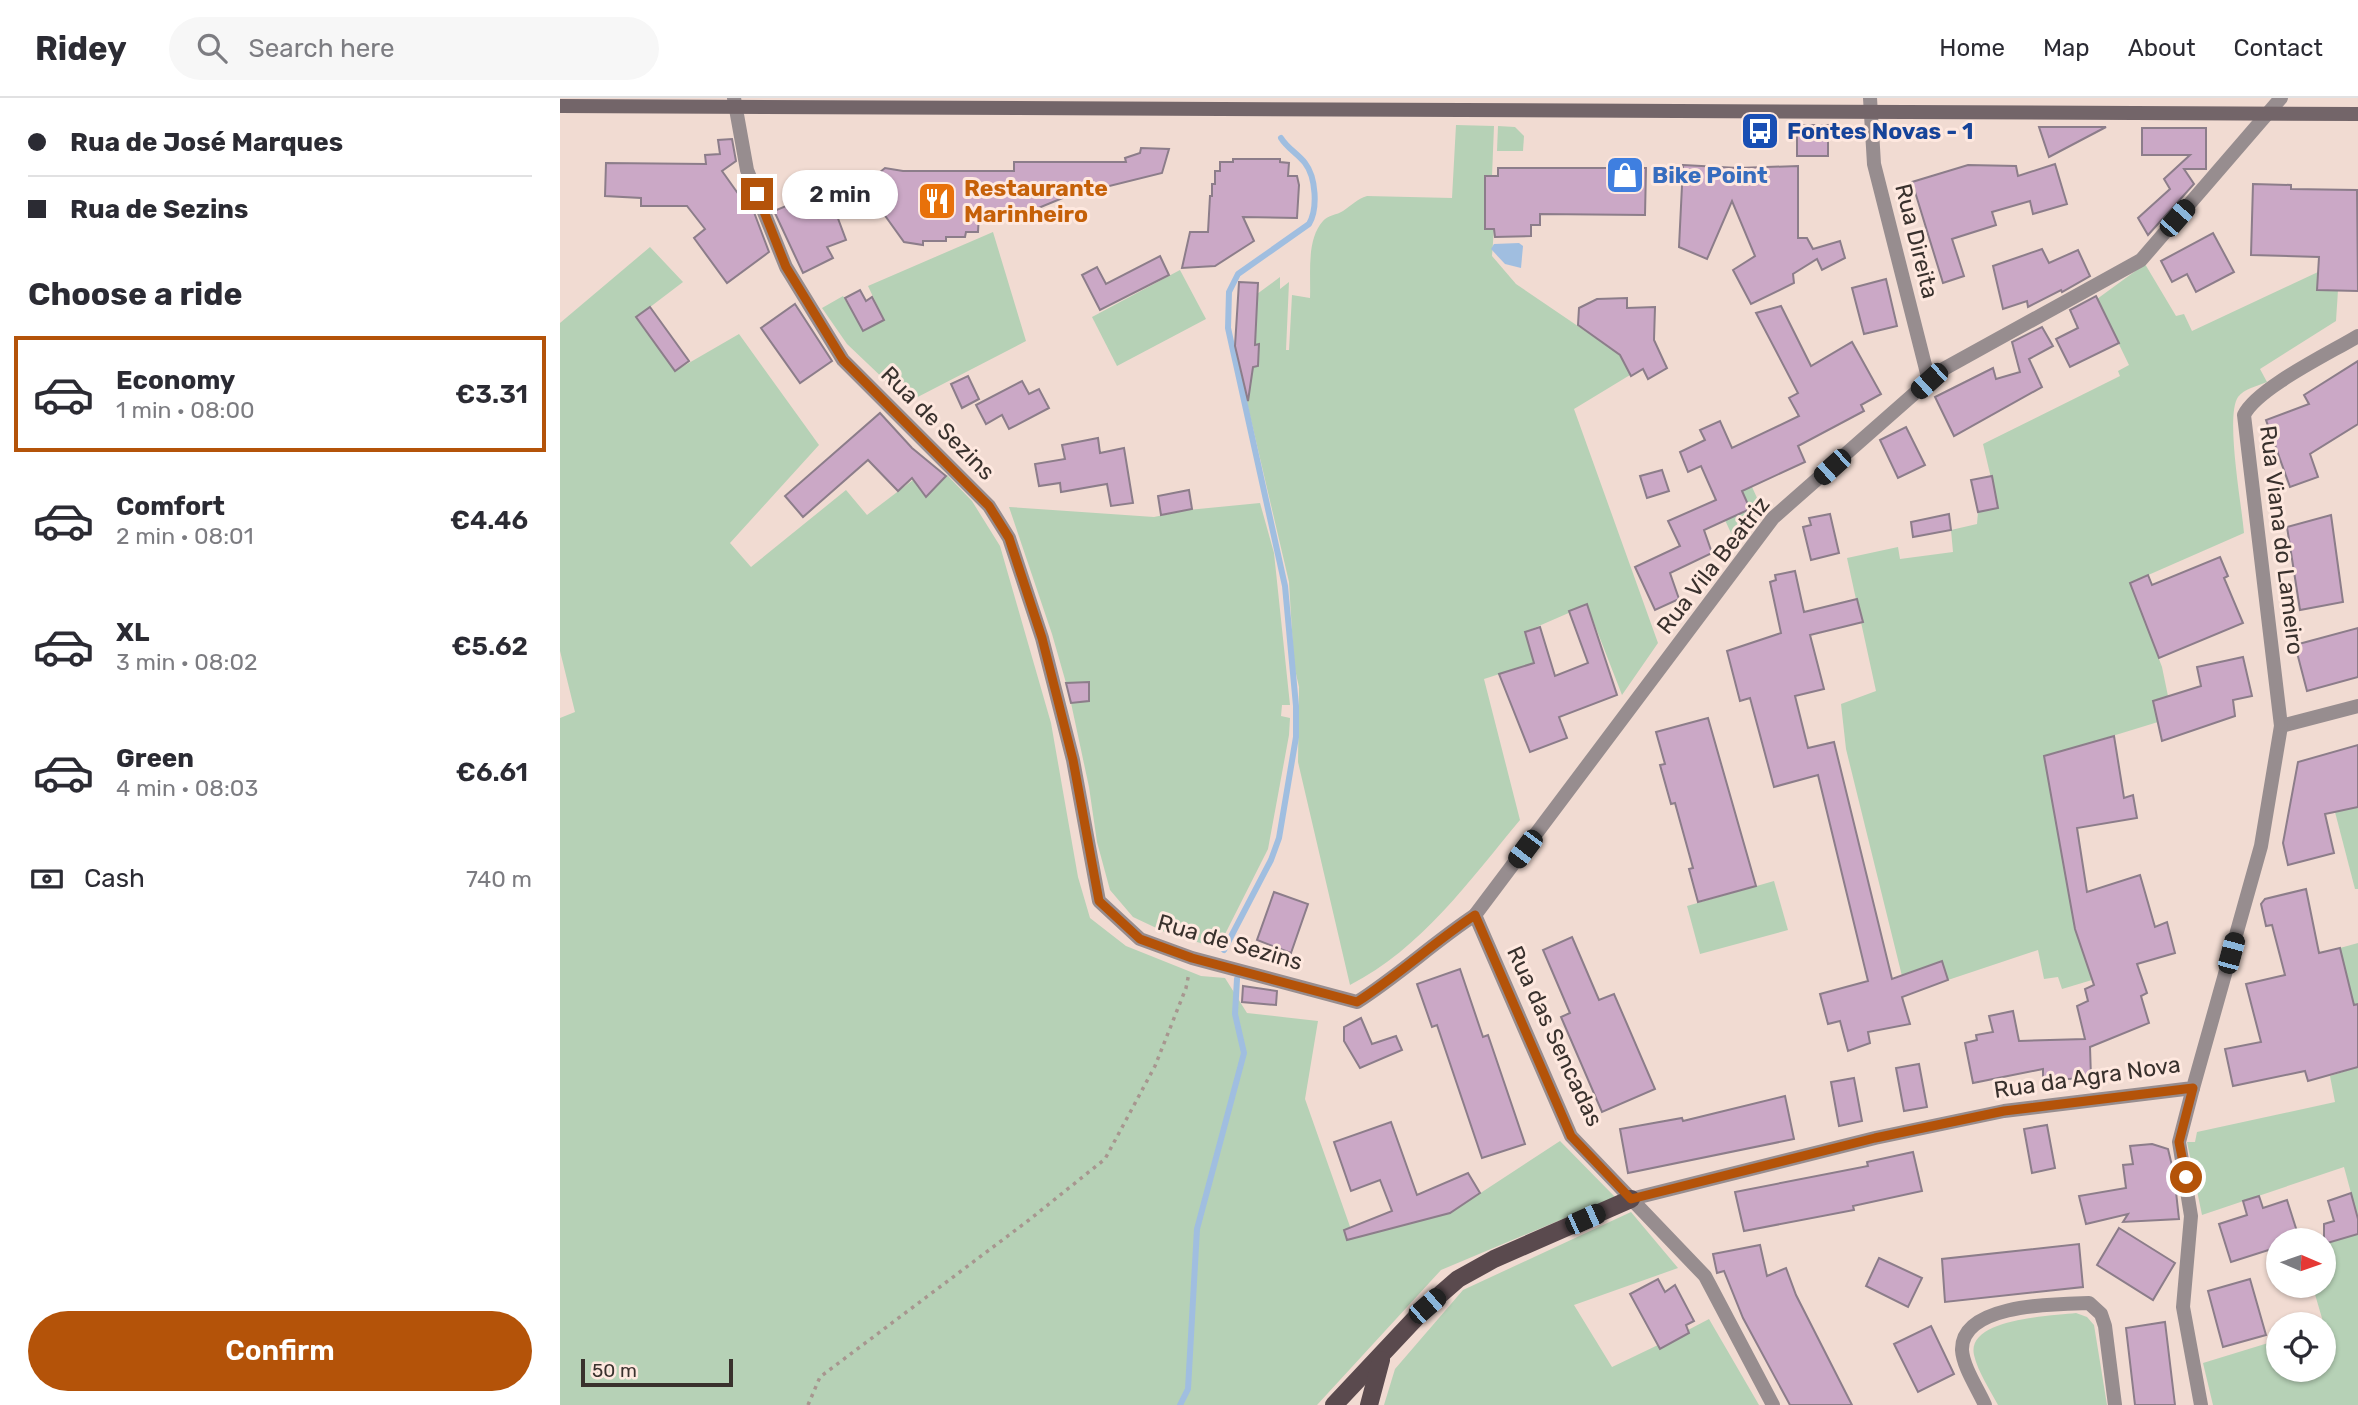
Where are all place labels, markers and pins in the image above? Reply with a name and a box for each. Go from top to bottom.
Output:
bus stop icon: Fontes Novas - 1 [1739,110,1781,152]
place label: Fontes Novas - 1 [1787,117,1974,145]
shop icon: Bike Point [1604,154,1646,196]
place label: Bike Point [1652,161,1768,189]
place label: Restaurante Marinheiro [964,174,1108,228]
restaurant icon: Restaurante Marinheiro [916,180,958,222]

